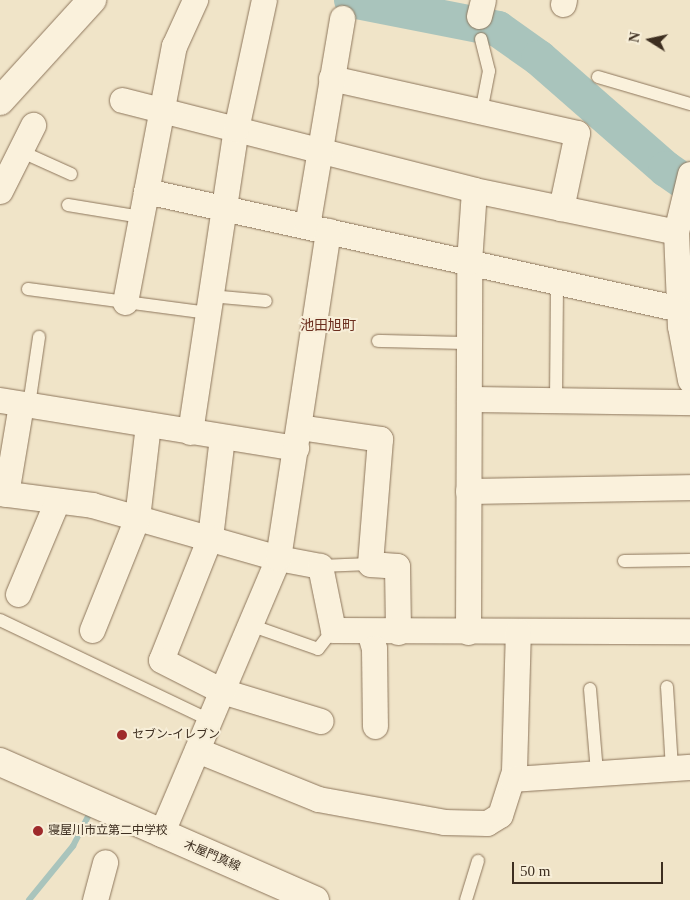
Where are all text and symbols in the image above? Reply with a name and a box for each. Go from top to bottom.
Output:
north arrow [625,15,675,65]
text: N [626,31,643,44]
district label: 池田旭町 [300,318,356,334]
place label: セブン-イレブン [132,728,220,742]
marker: セブン-イレブン [116,729,128,741]
place label: 寝屋川市立第二中学校 [48,824,168,838]
marker: 寝屋川市立第二中学校 [32,825,44,837]
street label: 木屋門真線 [182,838,242,874]
scale bar [515,852,666,884]
text: 50 m [520,863,550,879]

